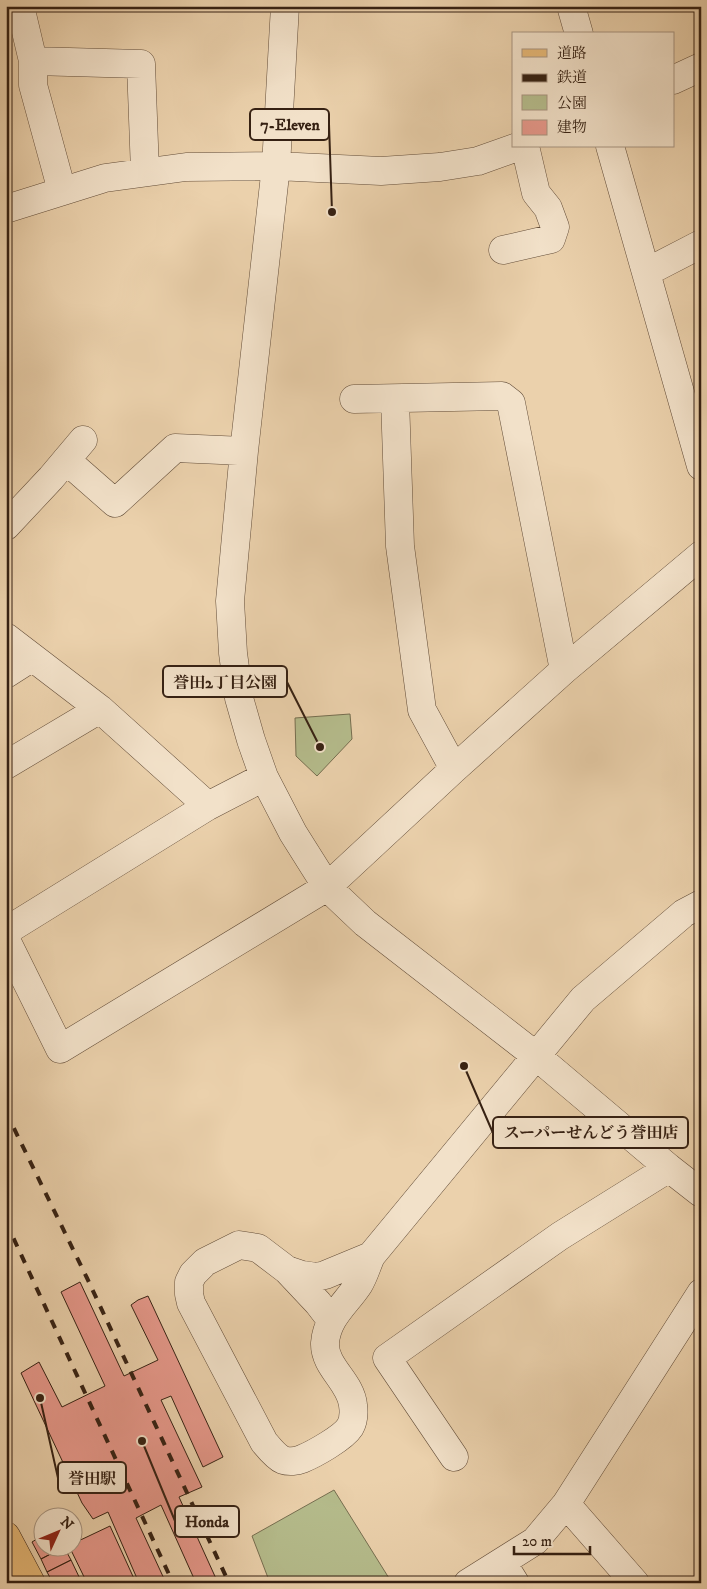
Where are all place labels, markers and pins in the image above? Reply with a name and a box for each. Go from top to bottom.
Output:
callout: 7-Eleven [250,109,329,140]
callout: 誉田2丁目公園 [163,666,287,697]
callout: スーパーせんどう誉田店 [493,1117,688,1148]
callout: 誉田駅 [58,1462,126,1493]
callout: Honda [175,1506,239,1537]

